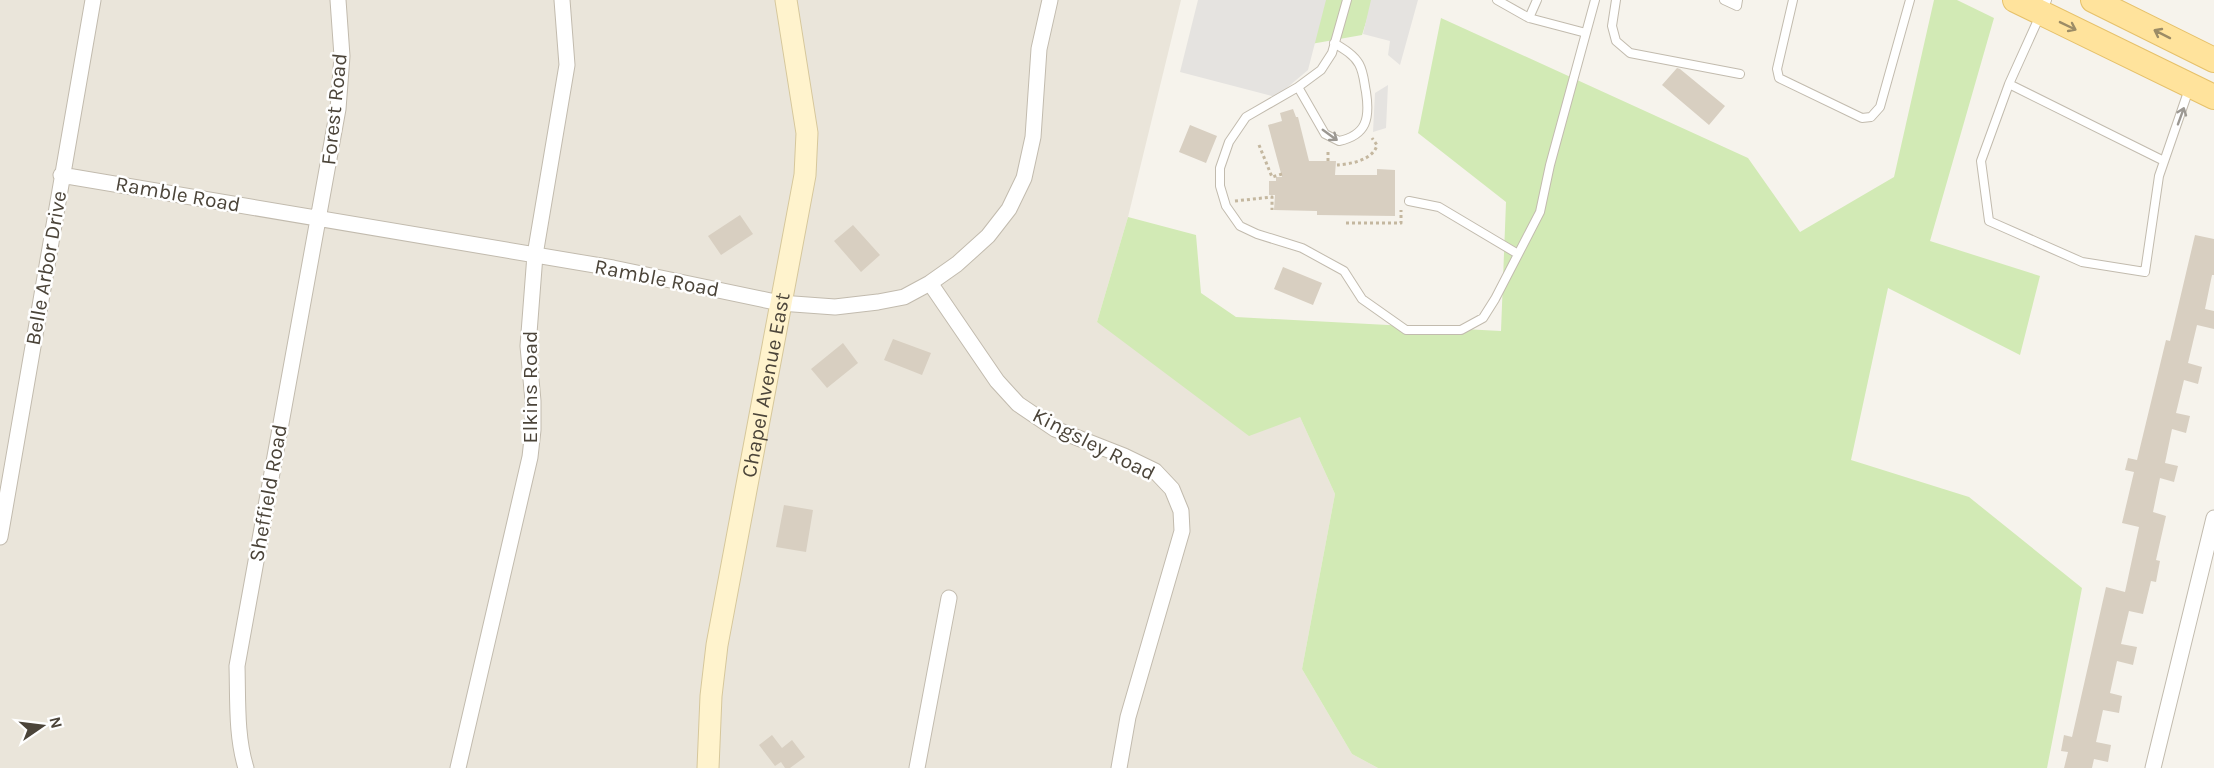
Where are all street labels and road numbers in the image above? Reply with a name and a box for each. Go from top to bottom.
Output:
street label: Forest Road [316,52,352,166]
street label: Ramble Road [114,171,242,217]
street label: Belle Arbor Drive [21,189,71,347]
street label: Ramble Road [593,254,721,302]
street label: Chapel Avenue East [737,290,795,479]
street label: Elkins Road [518,331,542,443]
street label: Kingsley Road [1029,403,1159,485]
street label: Sheffield Road [244,422,292,564]

